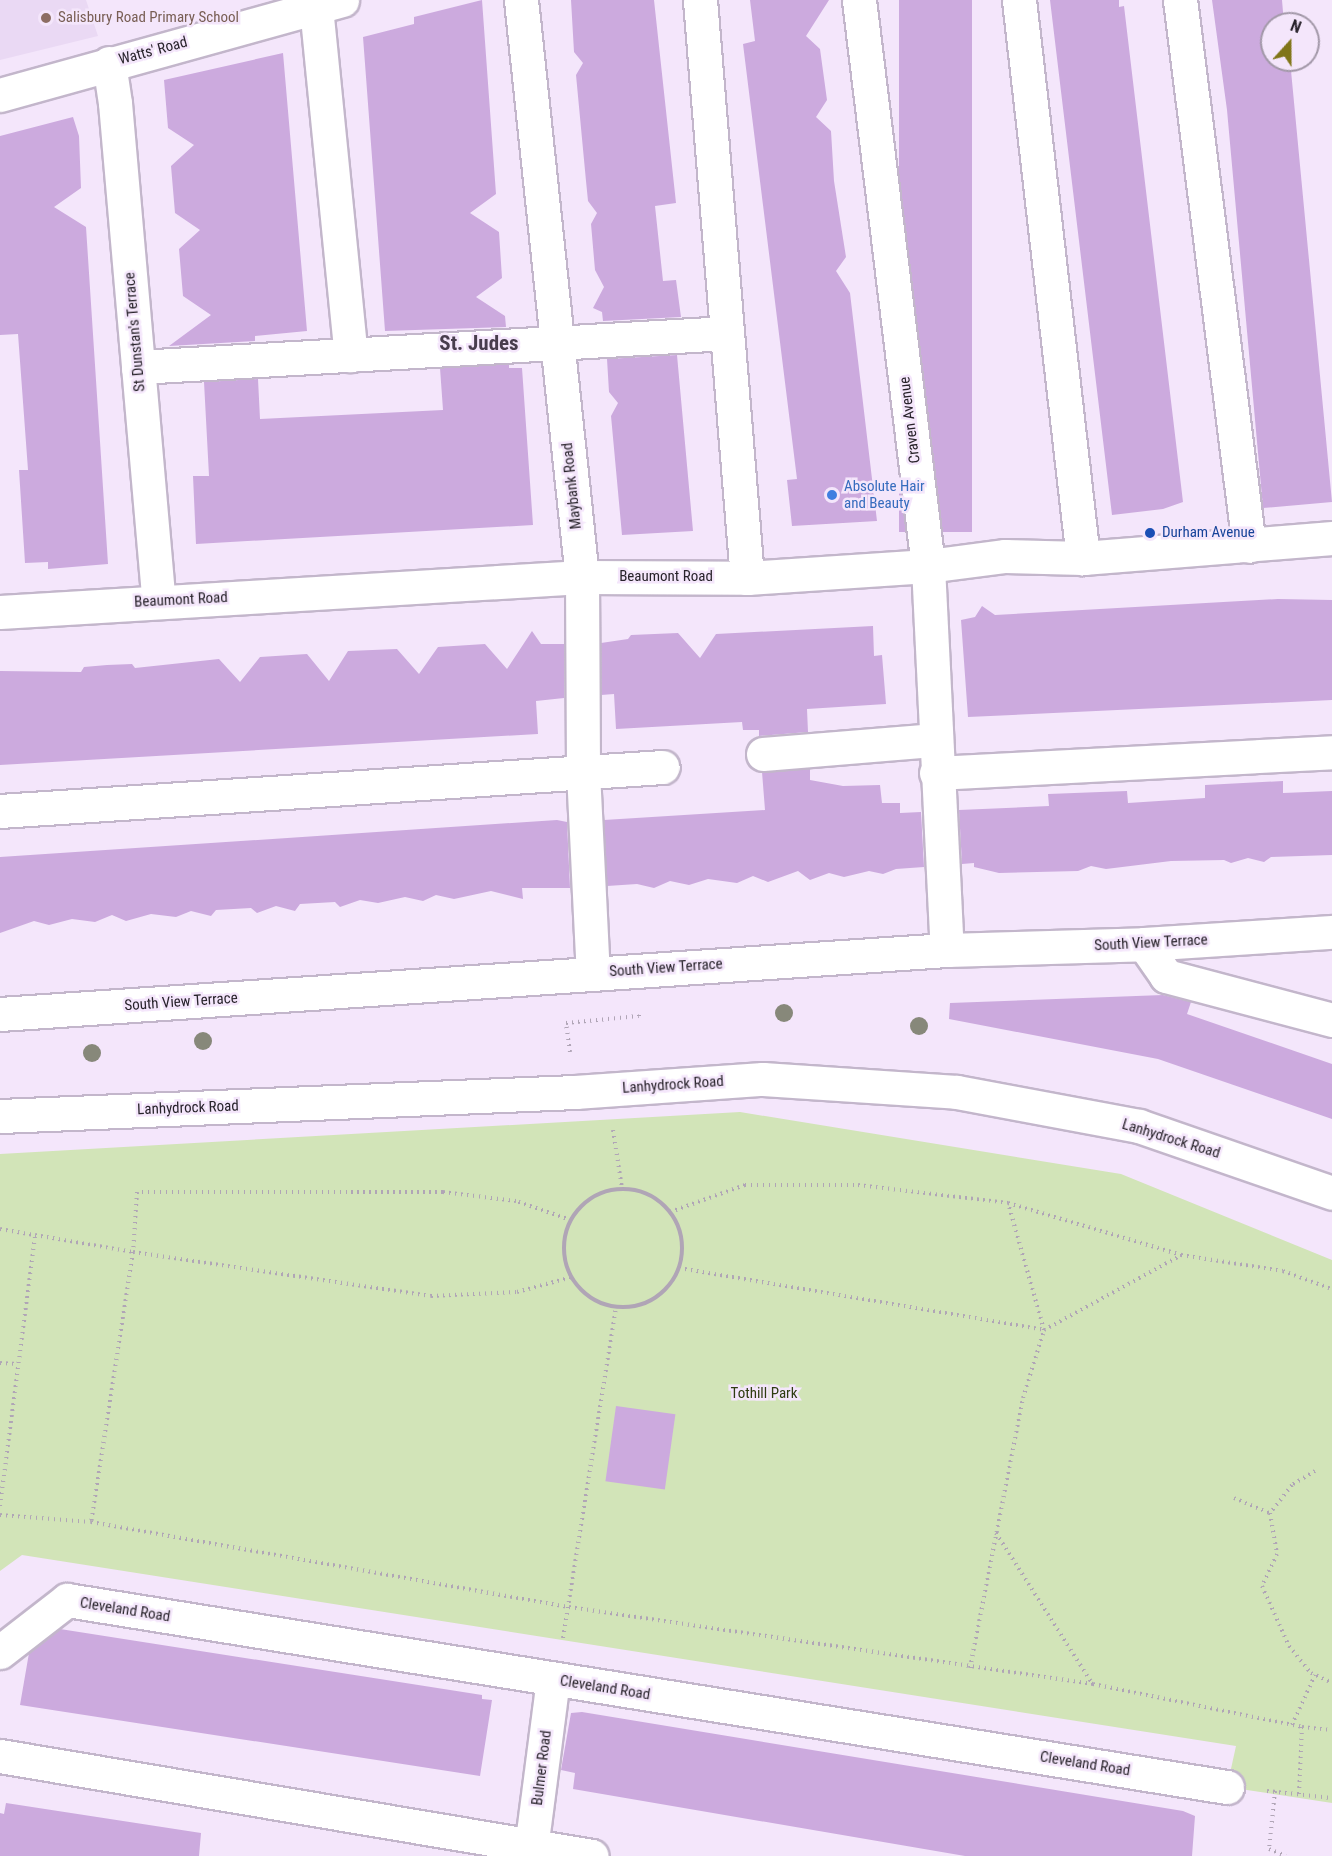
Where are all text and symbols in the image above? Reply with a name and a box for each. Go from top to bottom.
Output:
place label: Salisbury Road Primary School [58,9,239,27]
marker: Salisbury Road Primary School [39,11,53,25]
north arrow [1260,12,1320,72]
text: N [1288,16,1304,37]
street label: Watts' Road [117,33,189,69]
street label: St Dunstan's Terrace [121,271,149,393]
district label: St. Judes [439,330,519,356]
street label: Craven Avenue [896,376,924,464]
street label: Maybank Road [559,442,585,530]
place label: Absolute Hair and Beauty [844,477,925,512]
marker: Absolute Hair and Beauty [825,488,839,502]
place label: Durham Avenue [1162,524,1255,542]
marker: Durham Avenue [1143,526,1157,540]
street label: Beaumont Road [619,568,713,586]
street label: Beaumont Road [134,589,228,611]
street label: South View Terrace [1094,931,1208,955]
street label: South View Terrace [609,955,723,981]
street label: South View Terrace [124,989,238,1015]
street label: Lanhydrock Road [622,1072,724,1098]
street label: Lanhydrock Road [137,1097,239,1119]
street label: Lanhydrock Road [1120,1116,1222,1162]
park label: Tothill Park [731,1385,797,1403]
street label: Cleveland Road [79,1594,171,1626]
street label: Cleveland Road [559,1672,651,1704]
street label: Bulmer Road [528,1730,556,1806]
street label: Cleveland Road [1039,1748,1131,1780]

